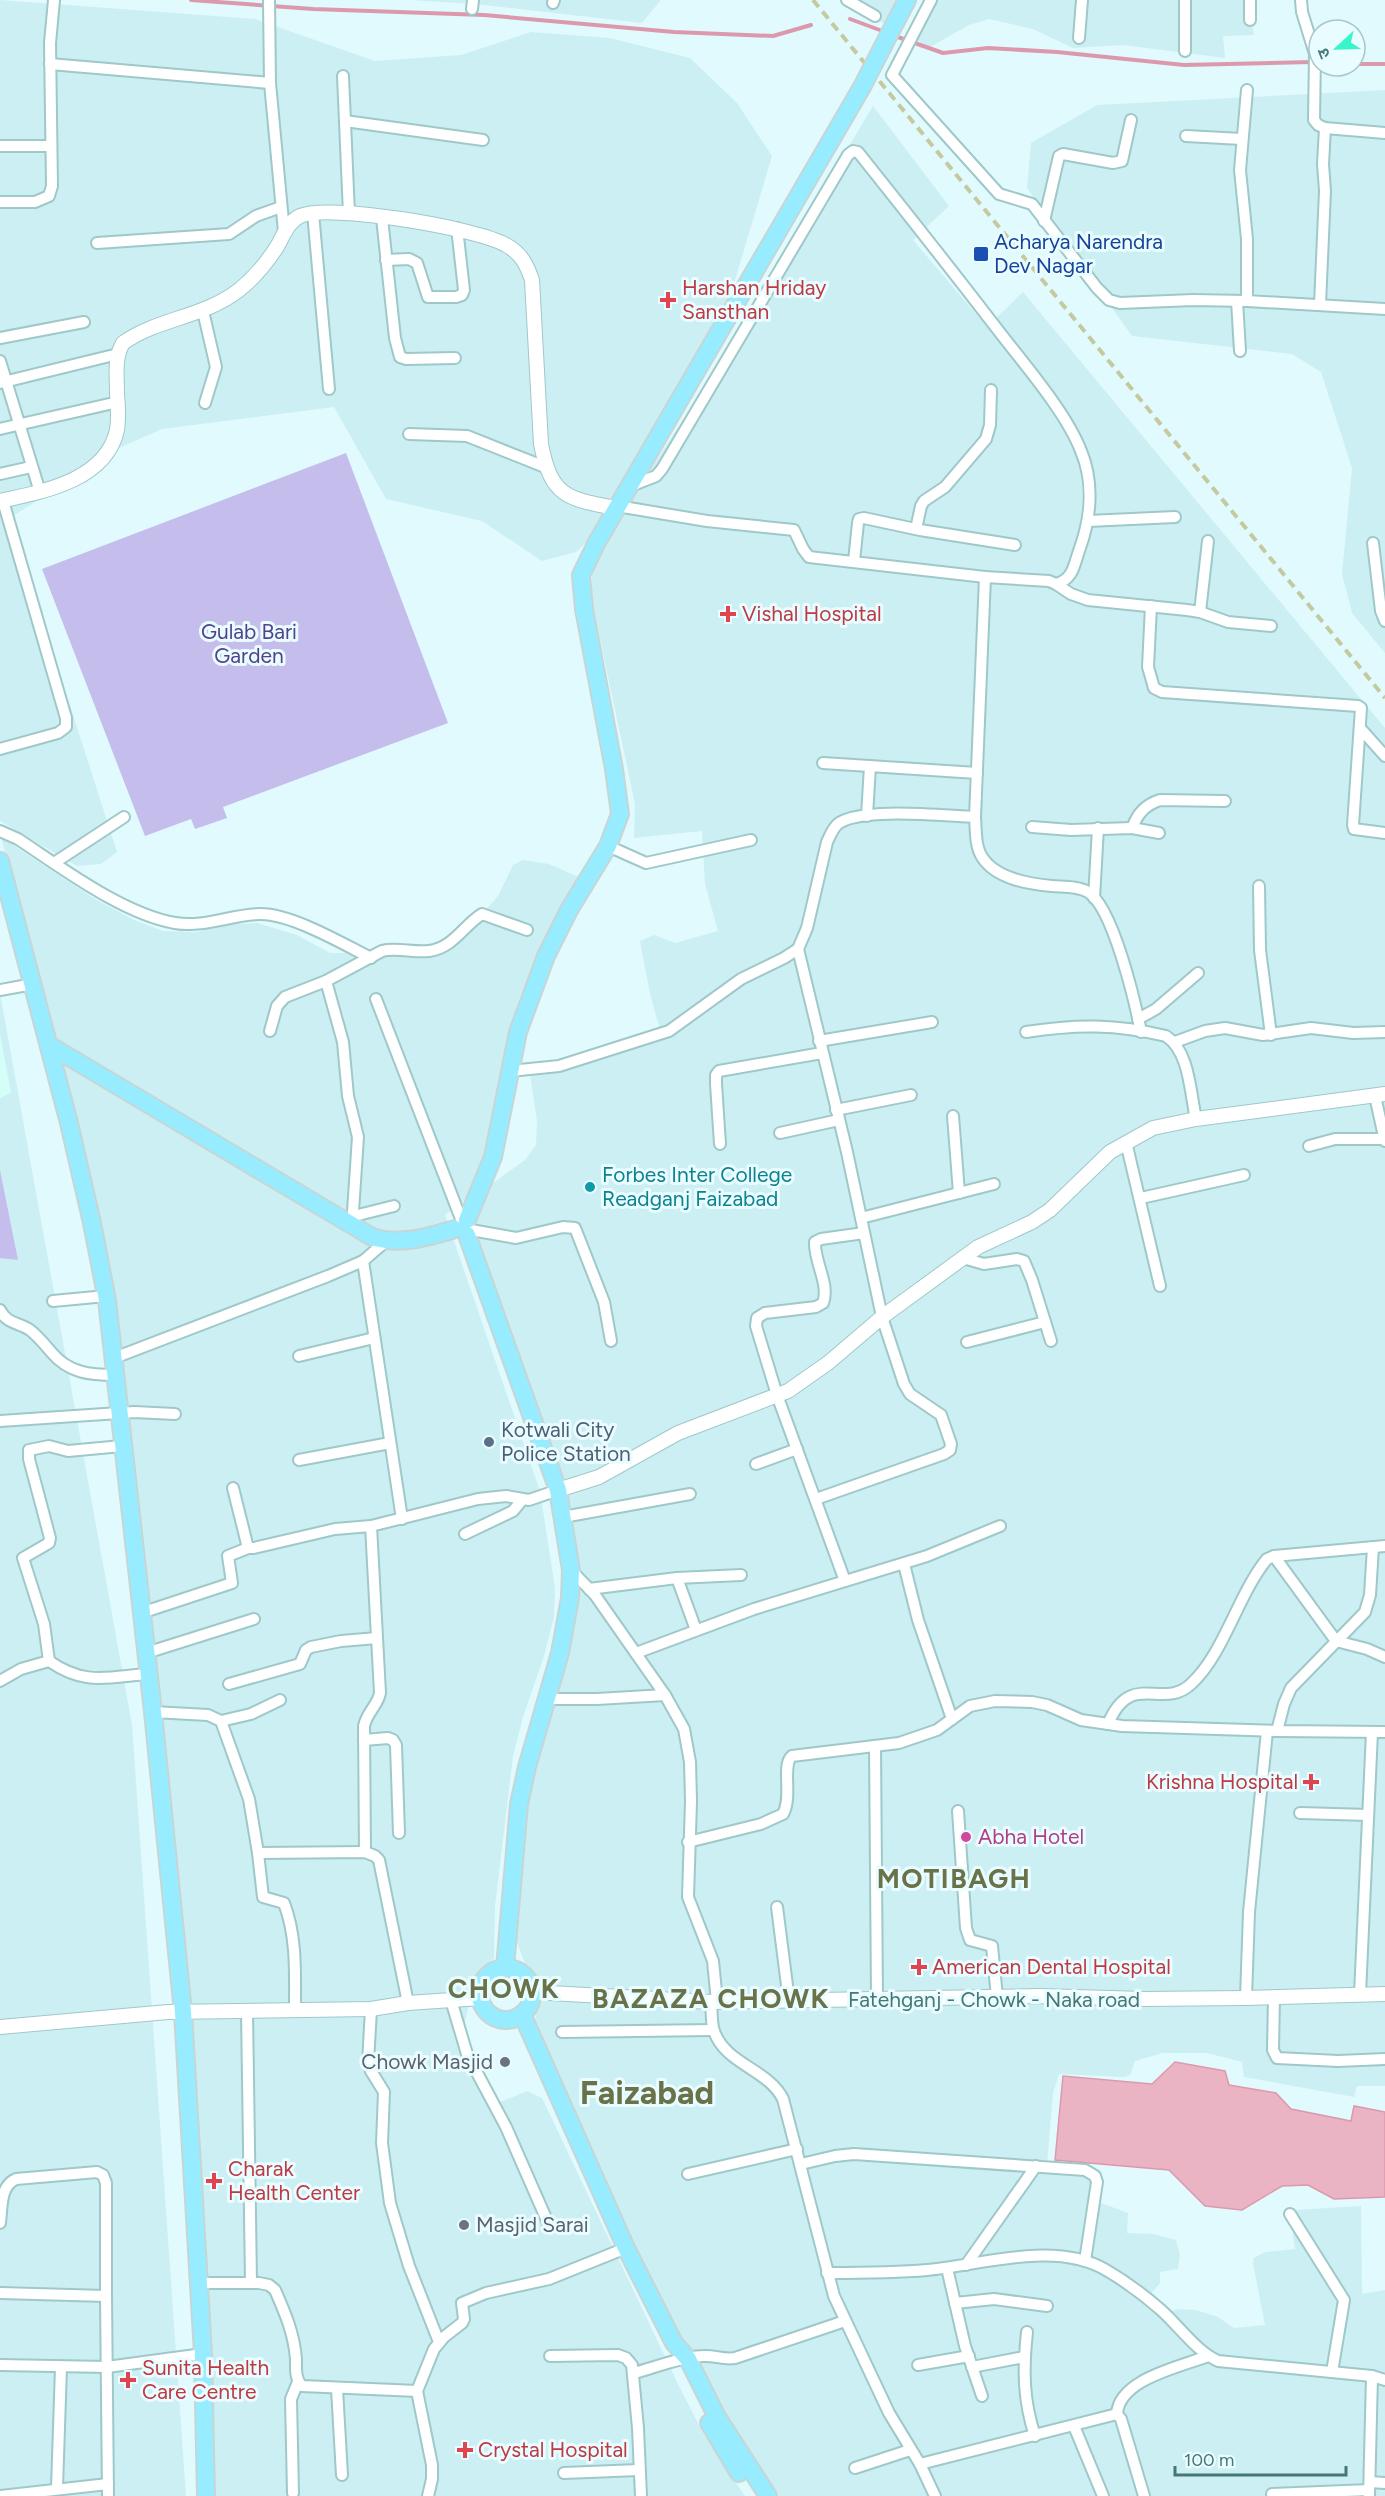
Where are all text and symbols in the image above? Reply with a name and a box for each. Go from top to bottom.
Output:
north arrow [1307,18,1367,78]
text: उ [1313,45,1334,61]
place label: Acharya Narendra Dev Nagar [994,229,1163,278]
marker: Acharya Narendra Dev Nagar [972,245,990,263]
place label: Harshan Hriday Sansthan [682,275,826,324]
marker: Harshan Hriday Sansthan [659,291,677,309]
place label: Vishal Hospital [742,601,882,626]
marker: Vishal Hospital [719,605,737,623]
park label: Gulab Bari Garden [201,619,297,668]
place label: Forbes Inter College Readganj Faizabad [602,1162,792,1211]
marker: Forbes Inter College Readganj Faizabad [583,1180,597,1194]
place label: Kotwali City Police Station [501,1417,631,1466]
marker: Kotwali City Police Station [482,1435,496,1449]
place label: Krishna Hospital [1146,1769,1298,1794]
marker: Krishna Hospital [1302,1773,1320,1791]
place label: Abha Hotel [978,1824,1084,1849]
marker: Abha Hotel [959,1830,973,1844]
district label: MOTIBAGH [877,1862,1031,1895]
place label: American Dental Hospital [932,1954,1171,1979]
marker: American Dental Hospital [910,1958,928,1976]
district label: CHOWK [448,1972,560,2005]
district label: BAZAZA CHOWK [592,1982,830,2015]
street label: Fatehganj - Chowk - Naka road [848,1987,1140,2012]
place label: Chowk Masjid [361,2049,493,2074]
marker: Chowk Masjid [498,2055,512,2069]
district label: Faizabad [580,2073,714,2112]
place label: Charak Health Center [228,2156,360,2205]
marker: Charak Health Center [205,2172,223,2190]
place label: Masjid Sarai [476,2212,589,2237]
marker: Masjid Sarai [457,2218,471,2232]
place label: Sunita Health Care Centre [142,2355,269,2404]
marker: Sunita Health Care Centre [119,2371,137,2389]
place label: Crystal Hospital [478,2437,628,2462]
scale bar [1175,2439,1346,2477]
marker: Crystal Hospital [456,2441,474,2459]
text: 100 m [1184,2449,1234,2471]

